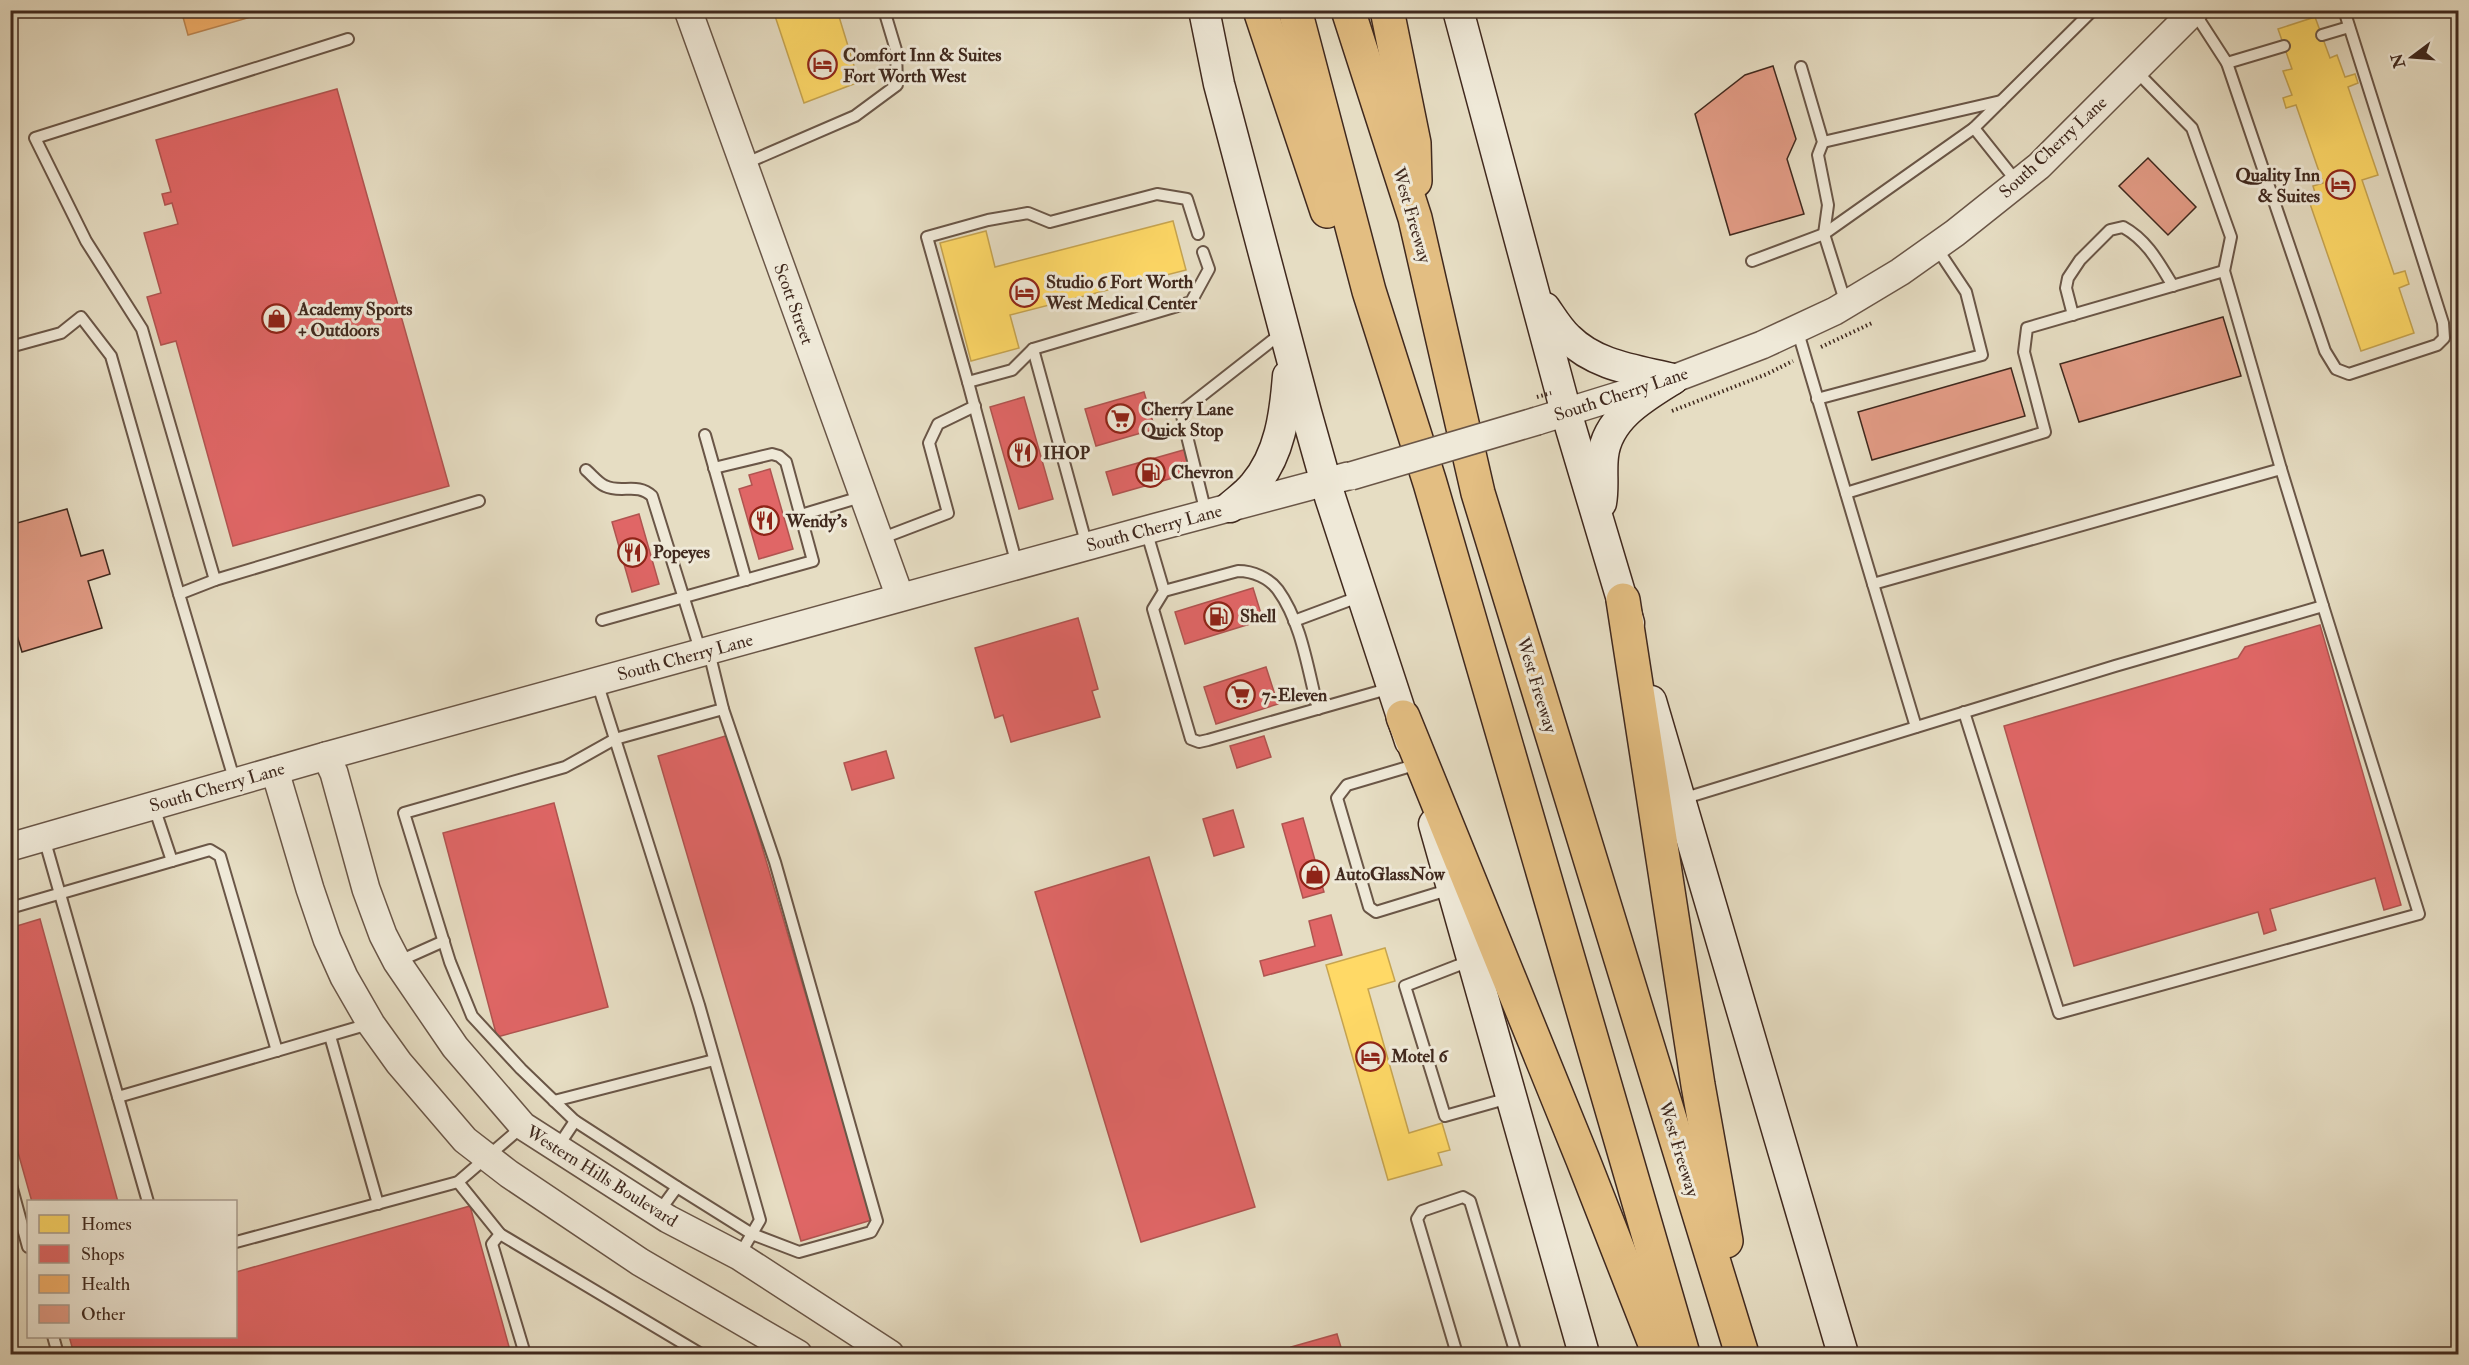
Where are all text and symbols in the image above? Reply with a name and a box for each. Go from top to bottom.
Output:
north arrow [2382,27,2442,87]
place label: Comfort Inn & Suites Fort Worth West [843,44,1001,88]
hotel icon: Comfort Inn & Suites Fort Worth West [806,49,838,81]
text: N [2387,51,2410,71]
street label: South Cherry Lane [1994,91,2113,203]
street label: West Freeway [1387,164,1436,267]
place label: Quality Inn & Suites [2235,164,2321,208]
hotel icon: Quality Inn & Suites [2325,169,2357,201]
street label: Scott Street [768,260,819,348]
place label: Studio 6 Fort Worth West Medical Center [1045,271,1198,315]
hotel icon: Studio 6 Fort Worth West Medical Center [1009,276,1041,308]
place label: Academy Sports + Outdoors [297,298,412,342]
shop icon: Academy Sports + Outdoors [261,303,293,335]
street label: South Cherry Lane [1551,362,1691,427]
place label: Cherry Lane Quick Stop [1141,398,1234,442]
supermarket icon: Cherry Lane Quick Stop [1104,403,1136,435]
restaurant icon: IHOP [1006,437,1038,469]
place label: IHOP [1043,442,1090,465]
fuel station icon: Chevron [1134,456,1166,488]
place label: Chevron [1171,461,1234,484]
street label: South Cherry Lane [1084,499,1225,558]
restaurant icon: Wendy's [749,505,781,537]
place label: Wendy's [785,510,847,533]
restaurant icon: Popeyes [616,536,648,568]
place label: Popeyes [653,541,710,564]
fuel station icon: Shell [1203,600,1235,632]
place label: Shell [1240,605,1277,628]
street label: South Cherry Lane [615,628,756,687]
street label: West Freeway [1511,634,1562,737]
supermarket icon: 7-Eleven [1225,679,1257,711]
place label: 7-Eleven [1262,684,1328,707]
street label: South Cherry Lane [147,757,288,818]
shop icon: AutoGlassNow [1298,858,1330,890]
place label: AutoGlassNow [1334,863,1446,886]
hotel icon: Motel 6 [1354,1040,1386,1072]
place label: Motel 6 [1390,1045,1449,1068]
street label: West Freeway [1653,1098,1704,1201]
street label: Western Hills Boulevard [521,1120,682,1233]
legend [27,1200,237,1338]
text: Homes [81,1213,132,1236]
text: Shops [81,1243,124,1266]
text: Health [81,1273,131,1296]
text: Other [81,1303,125,1326]

